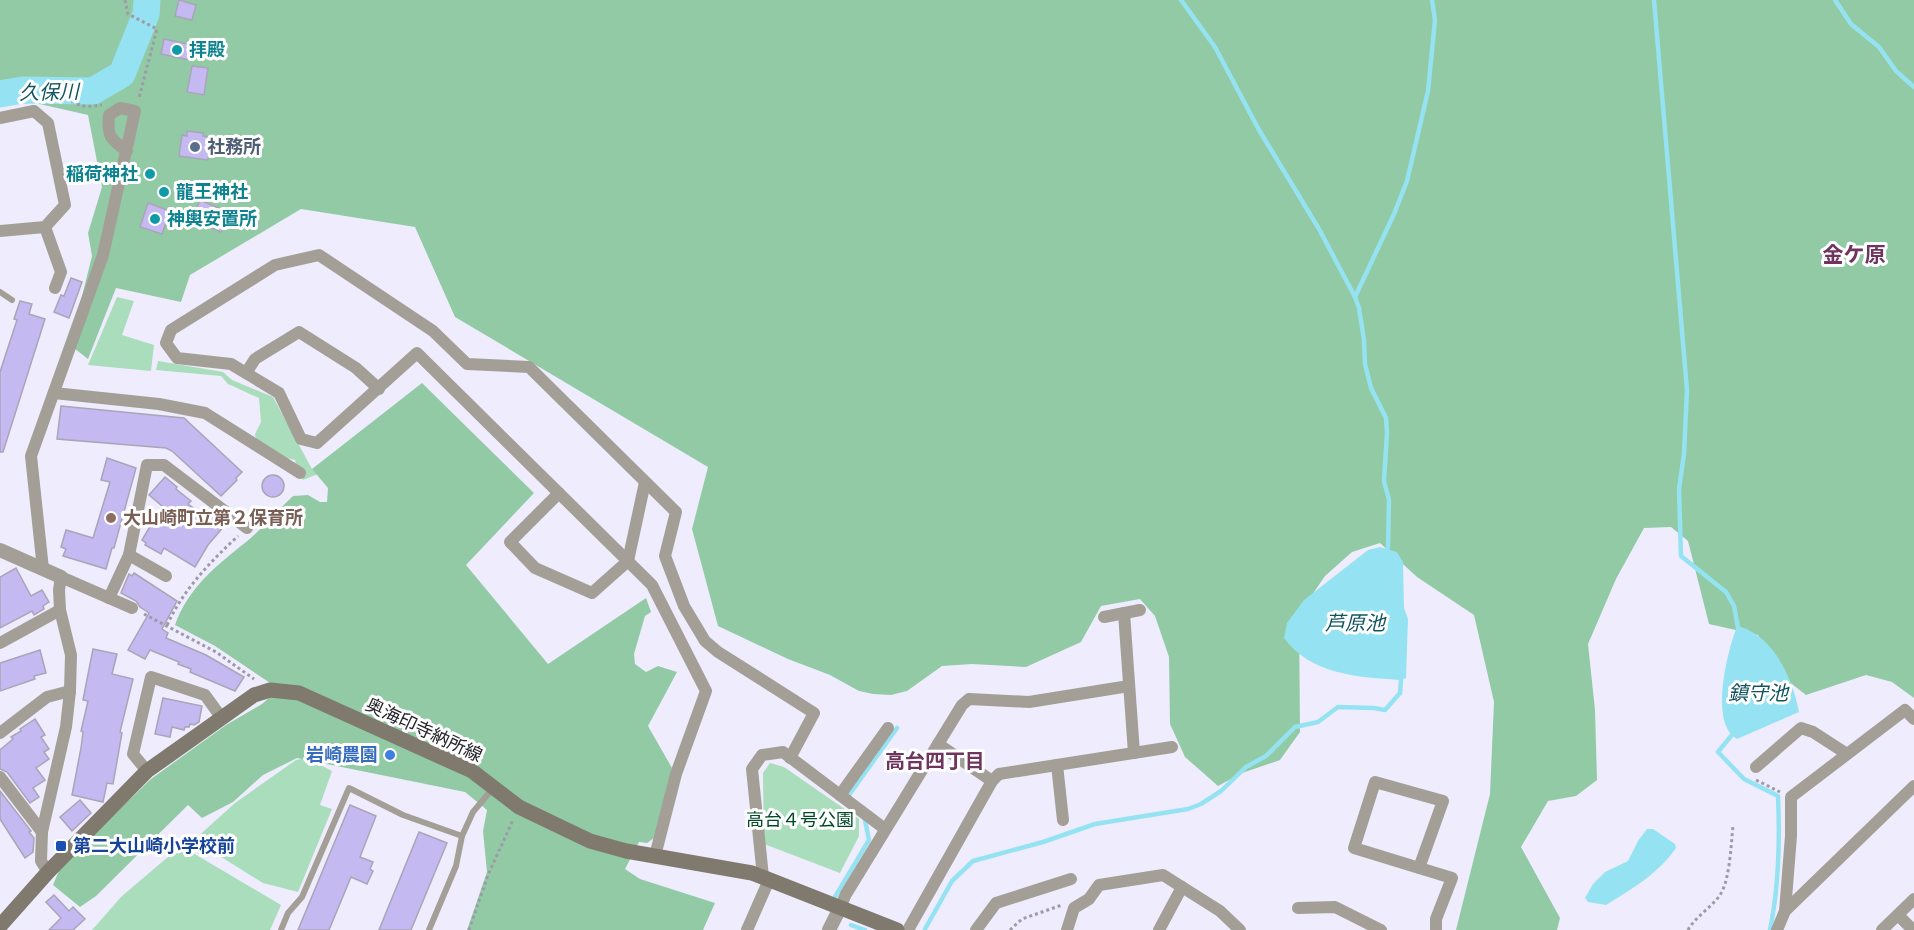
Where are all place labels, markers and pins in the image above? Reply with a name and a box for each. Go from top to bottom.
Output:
place label: 拝殿 [189,40,225,60]
marker: 拝殿 [170,43,184,57]
place label: 社務所 [207,137,261,157]
marker: 社務所 [188,140,202,154]
place label: 稲荷神社 [66,164,138,184]
marker: 稲荷神社 [143,167,157,181]
place label: 龍王神社 [176,182,248,202]
marker: 龍王神社 [157,185,171,199]
place label: 神輿安置所 [167,209,257,229]
marker: 神輿安置所 [148,212,162,226]
place label: 大山崎町立第２保育所 [123,508,303,528]
marker: 大山崎町立第２保育所 [104,511,118,525]
place label: 岩崎農園 [306,745,378,765]
marker: 岩崎農園 [383,748,397,762]
place label: 第二大山崎小学校前 [73,836,235,856]
marker: 第二大山崎小学校前 [54,839,68,853]

